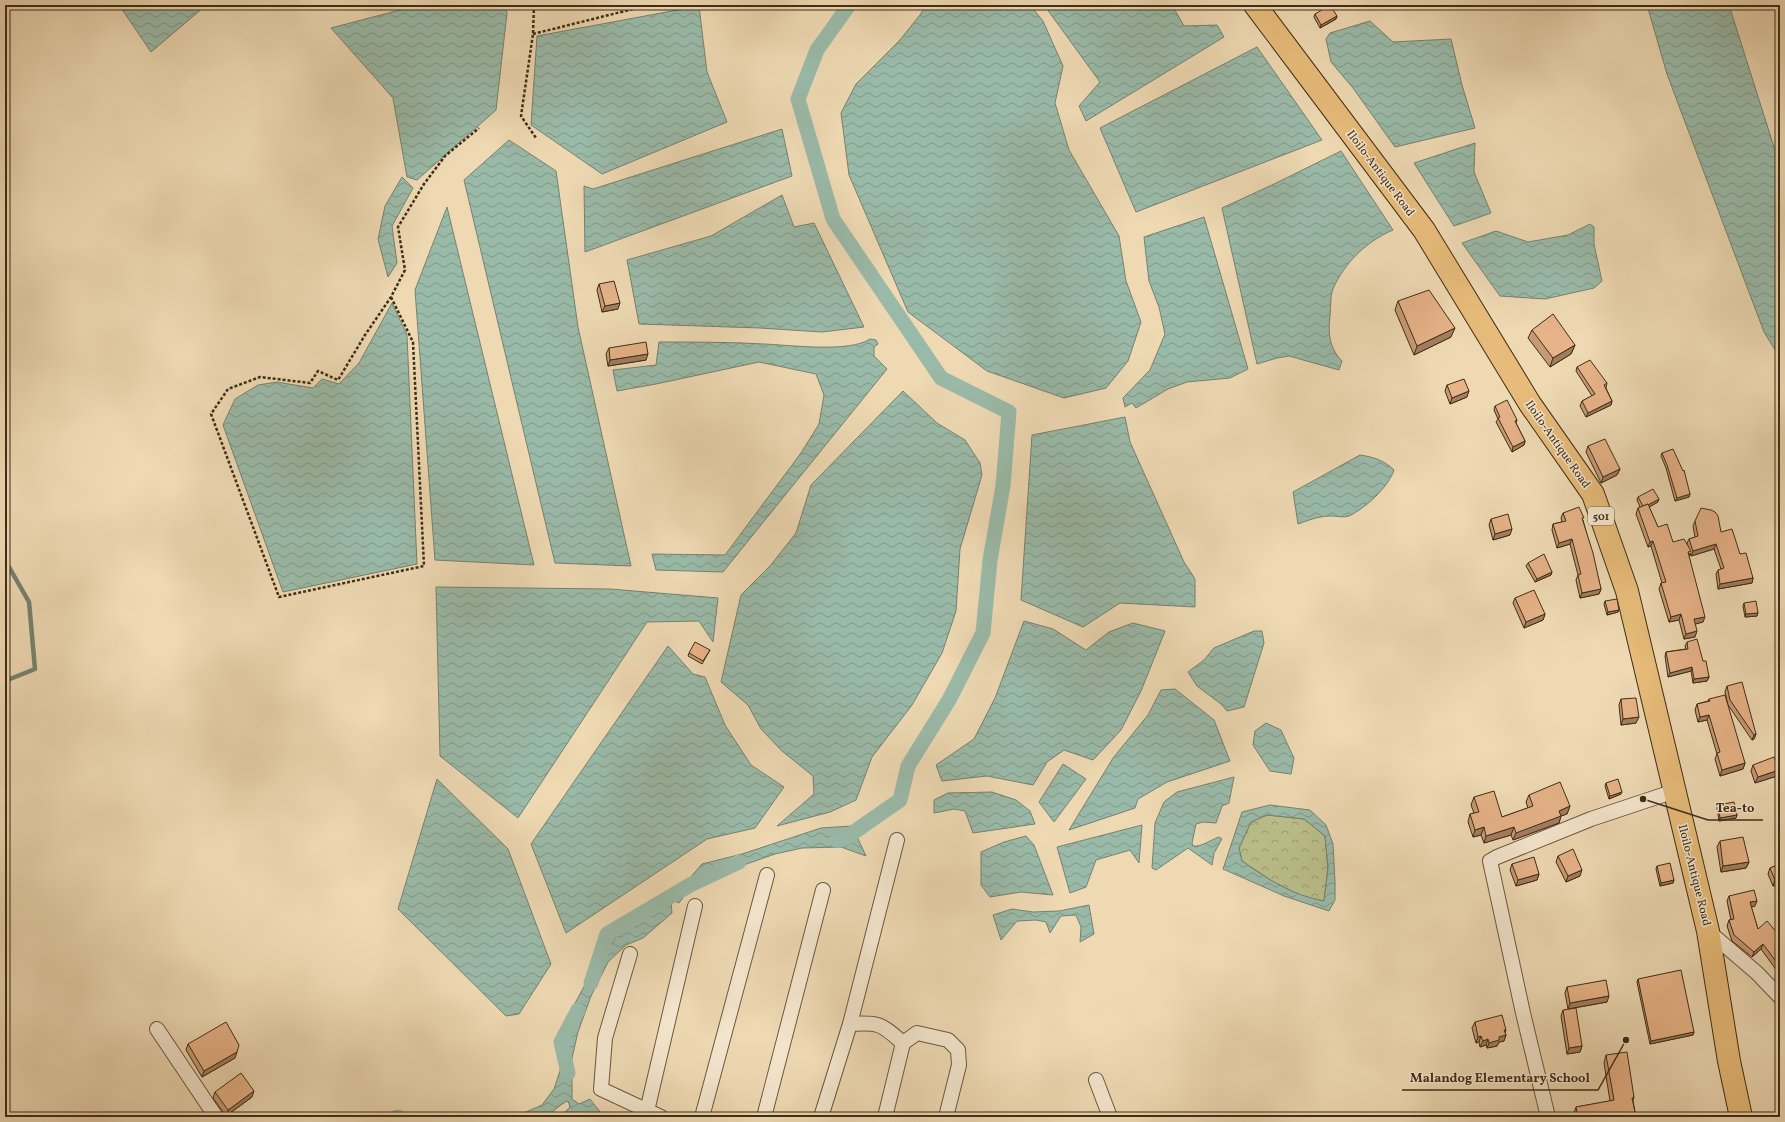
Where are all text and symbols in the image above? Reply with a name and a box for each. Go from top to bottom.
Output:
street label: Iloilo-Antique Road [1342,127,1418,220]
street label: Iloilo-Antique Road [1521,397,1594,492]
road number: 501 [1588,507,1614,525]
callout: Tea-to [1708,795,1763,820]
text: Tea-to [1716,800,1754,818]
street label: Iloilo-Antique Road [1674,823,1714,928]
callout: Malandog Elementary School [1402,1065,1598,1090]
text: Malandog Elementary School [1410,1070,1590,1088]

